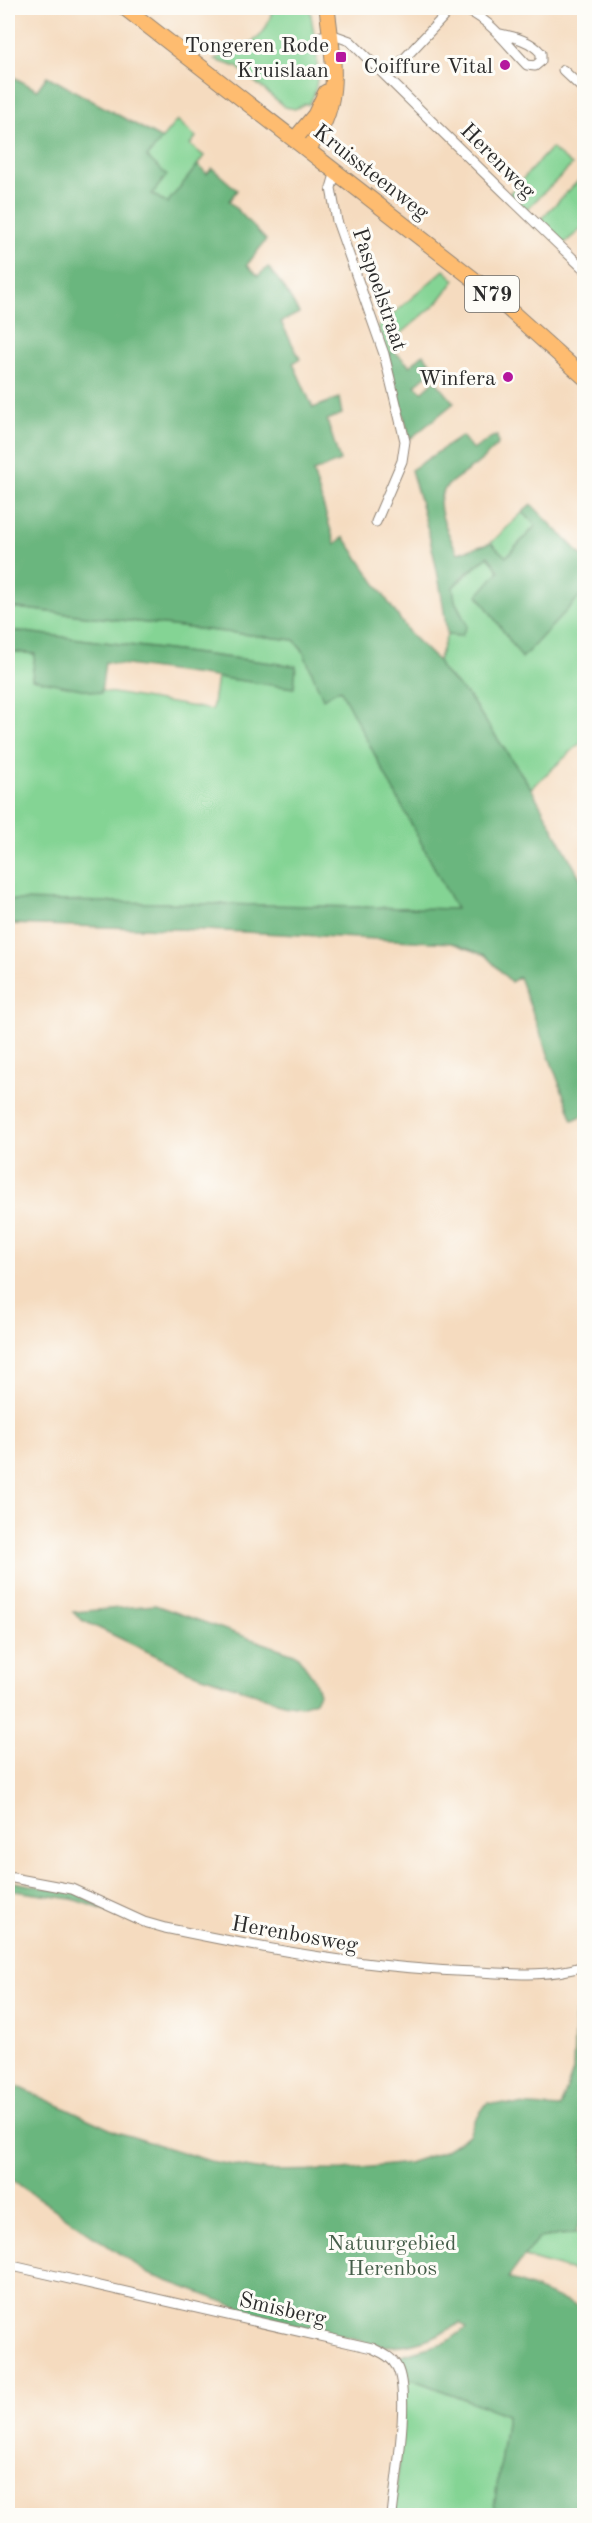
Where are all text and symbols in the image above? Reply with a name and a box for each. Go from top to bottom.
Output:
place label: Tongeren Rode Kruislaan [185,35,329,82]
marker: Tongeren Rode Kruislaan [334,50,348,64]
place label: Coiffure Vital [363,56,493,78]
marker: Coiffure Vital [498,58,512,72]
street label: Herenweg [456,120,540,203]
street label: Kruissteenweg [309,121,433,224]
street label: Paspoelstraat [348,225,410,354]
road number: N79 [465,276,519,312]
place label: Winfera [418,368,496,390]
marker: Winfera [501,370,515,384]
street label: Herenbosweg [230,1913,360,1957]
park label: Natuurgebied Herenbos [328,2233,456,2280]
street label: Smisberg [237,2289,328,2331]

